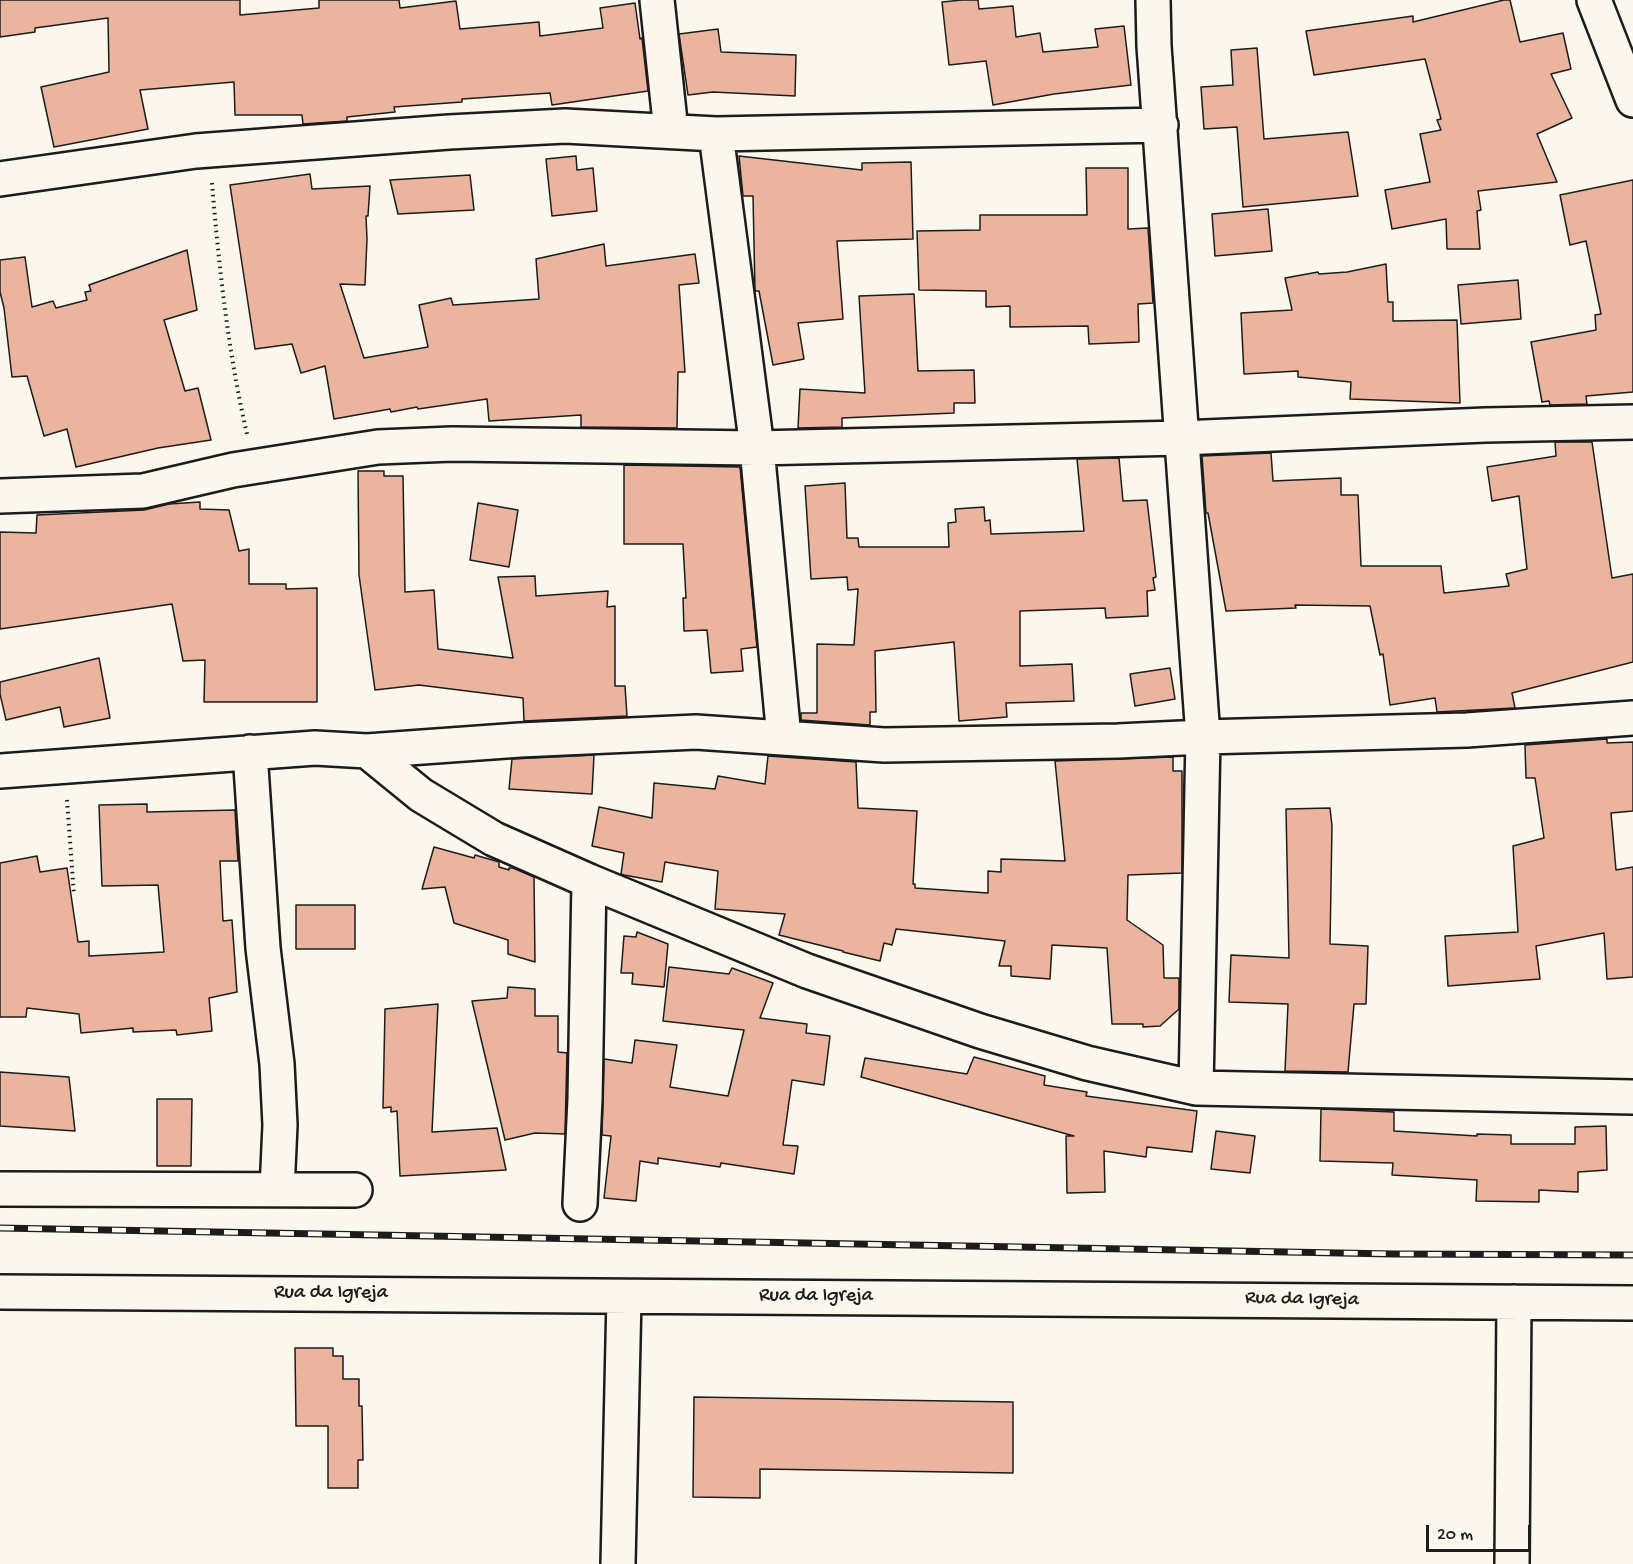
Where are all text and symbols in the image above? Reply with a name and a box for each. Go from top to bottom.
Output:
street label: Rua da Igreja [274,1282,388,1306]
street label: Rua da Igreja [759,1285,873,1309]
street label: Rua da Igreja [1245,1287,1359,1313]
scale bar [1429,1513,1534,1551]
text: 20 m [1437,1525,1473,1546]

